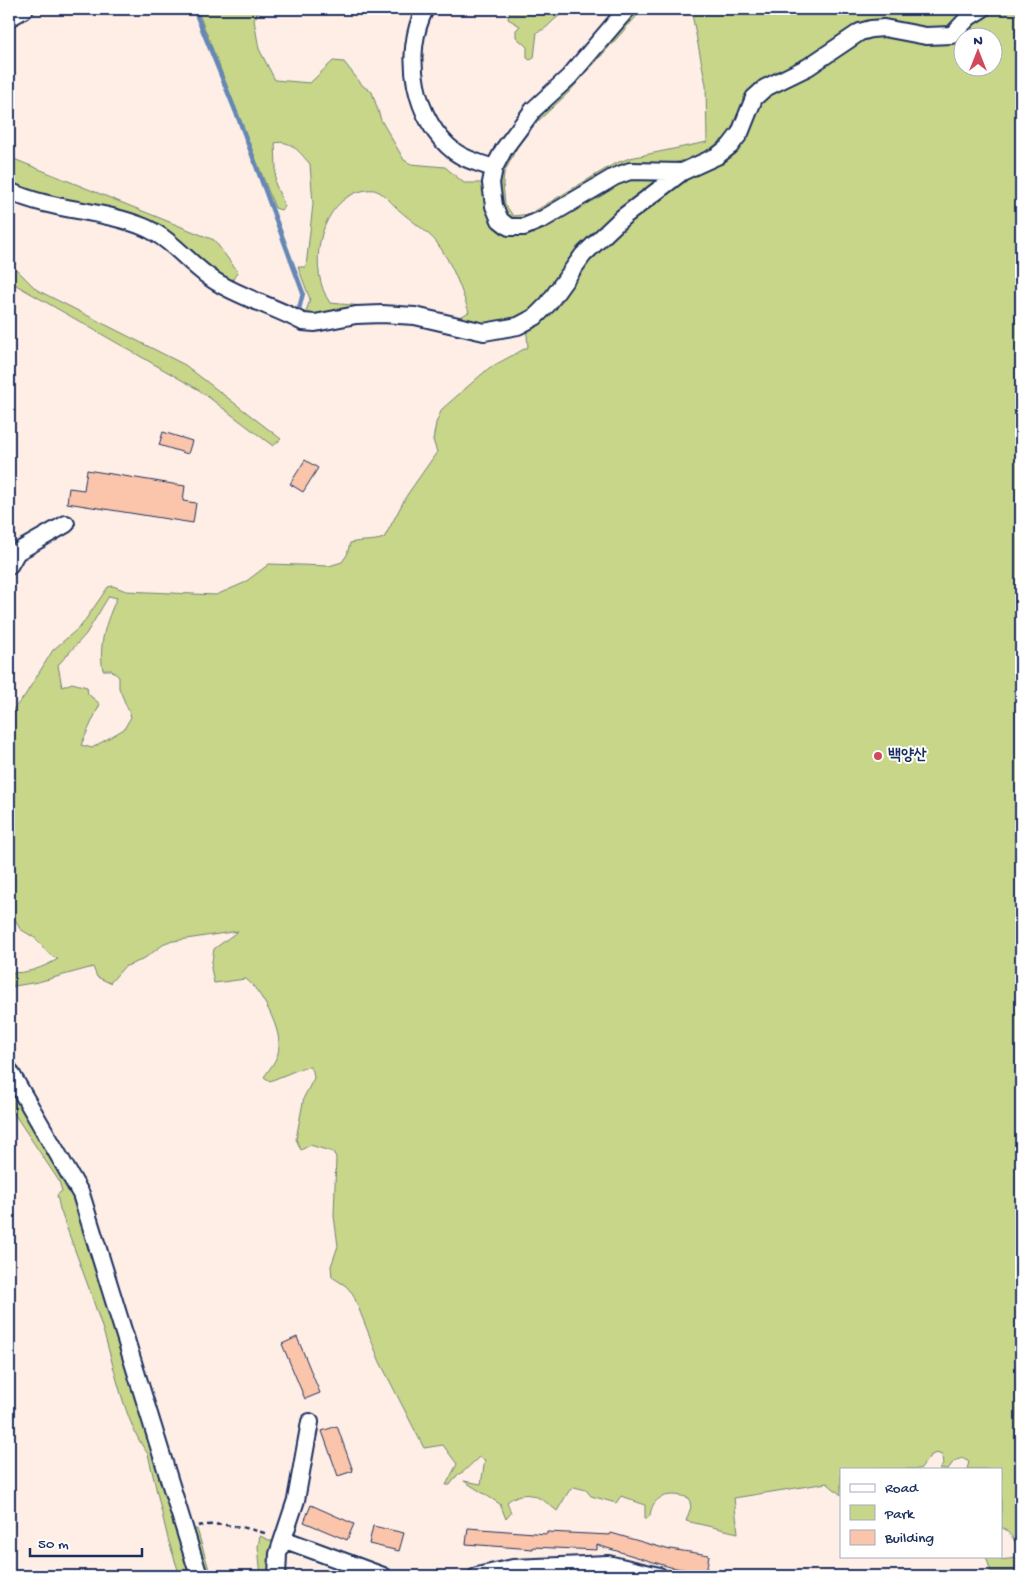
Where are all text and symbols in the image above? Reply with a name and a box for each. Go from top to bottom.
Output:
north arrow [952,28,1002,78]
text: N [973,33,983,50]
place label: 백양산 [888,747,927,766]
marker: 백양산 [872,750,884,762]
legend [840,1468,1002,1558]
text: Road [885,1480,919,1498]
text: Park [884,1506,915,1524]
scale bar [30,1525,142,1557]
text: Building [884,1530,934,1548]
text: 50 m [38,1536,69,1554]

